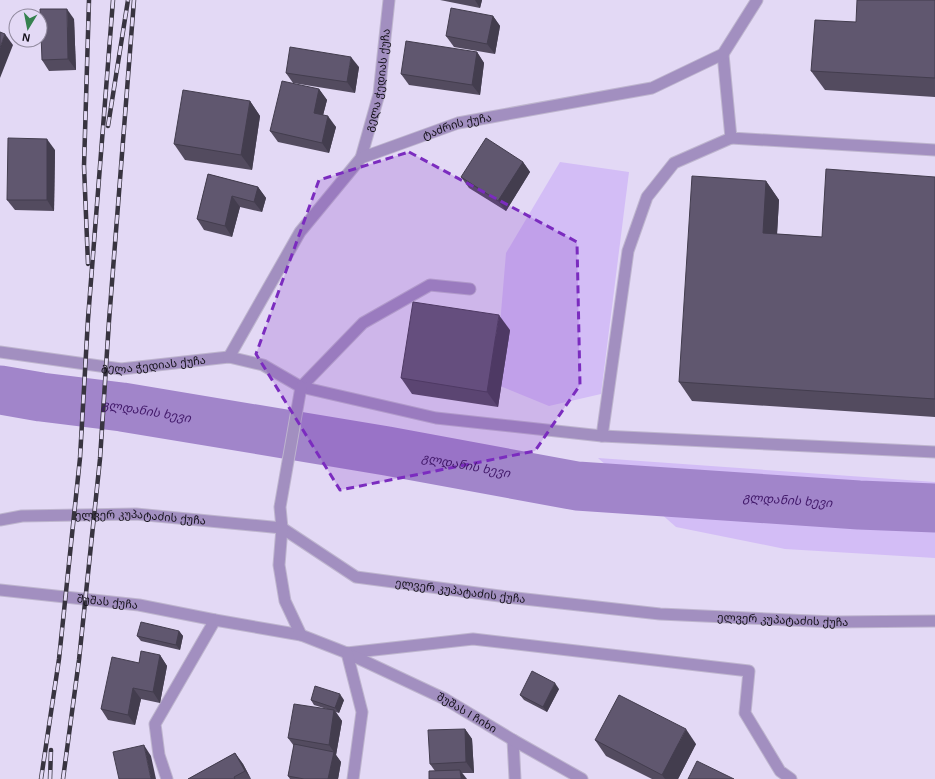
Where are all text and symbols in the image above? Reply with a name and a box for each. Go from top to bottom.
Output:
north arrow [8,8,48,48]
street label: გელა ჭედიას ქუჩა [363,28,392,133]
text: N [21,31,31,44]
street label: ტაძრის ქუჩა [421,111,493,142]
street label: გელა ჭედიას ქუჩა [101,354,206,377]
water label: გლდანის ხევი [101,398,193,425]
water label: გლდანის ხევი [420,451,512,481]
water label: გლდანის ხევი [742,490,834,510]
street label: ელვერ კუპატაძის ქუჩა [75,508,206,527]
street label: ელვერ კუპატაძის ქუჩა [394,576,526,605]
street label: შუშას ქუჩა [76,592,139,611]
street label: ელვერ კუპატაძის ქუჩა [717,611,848,629]
street label: შუშას I ჩიხი [435,690,499,735]

